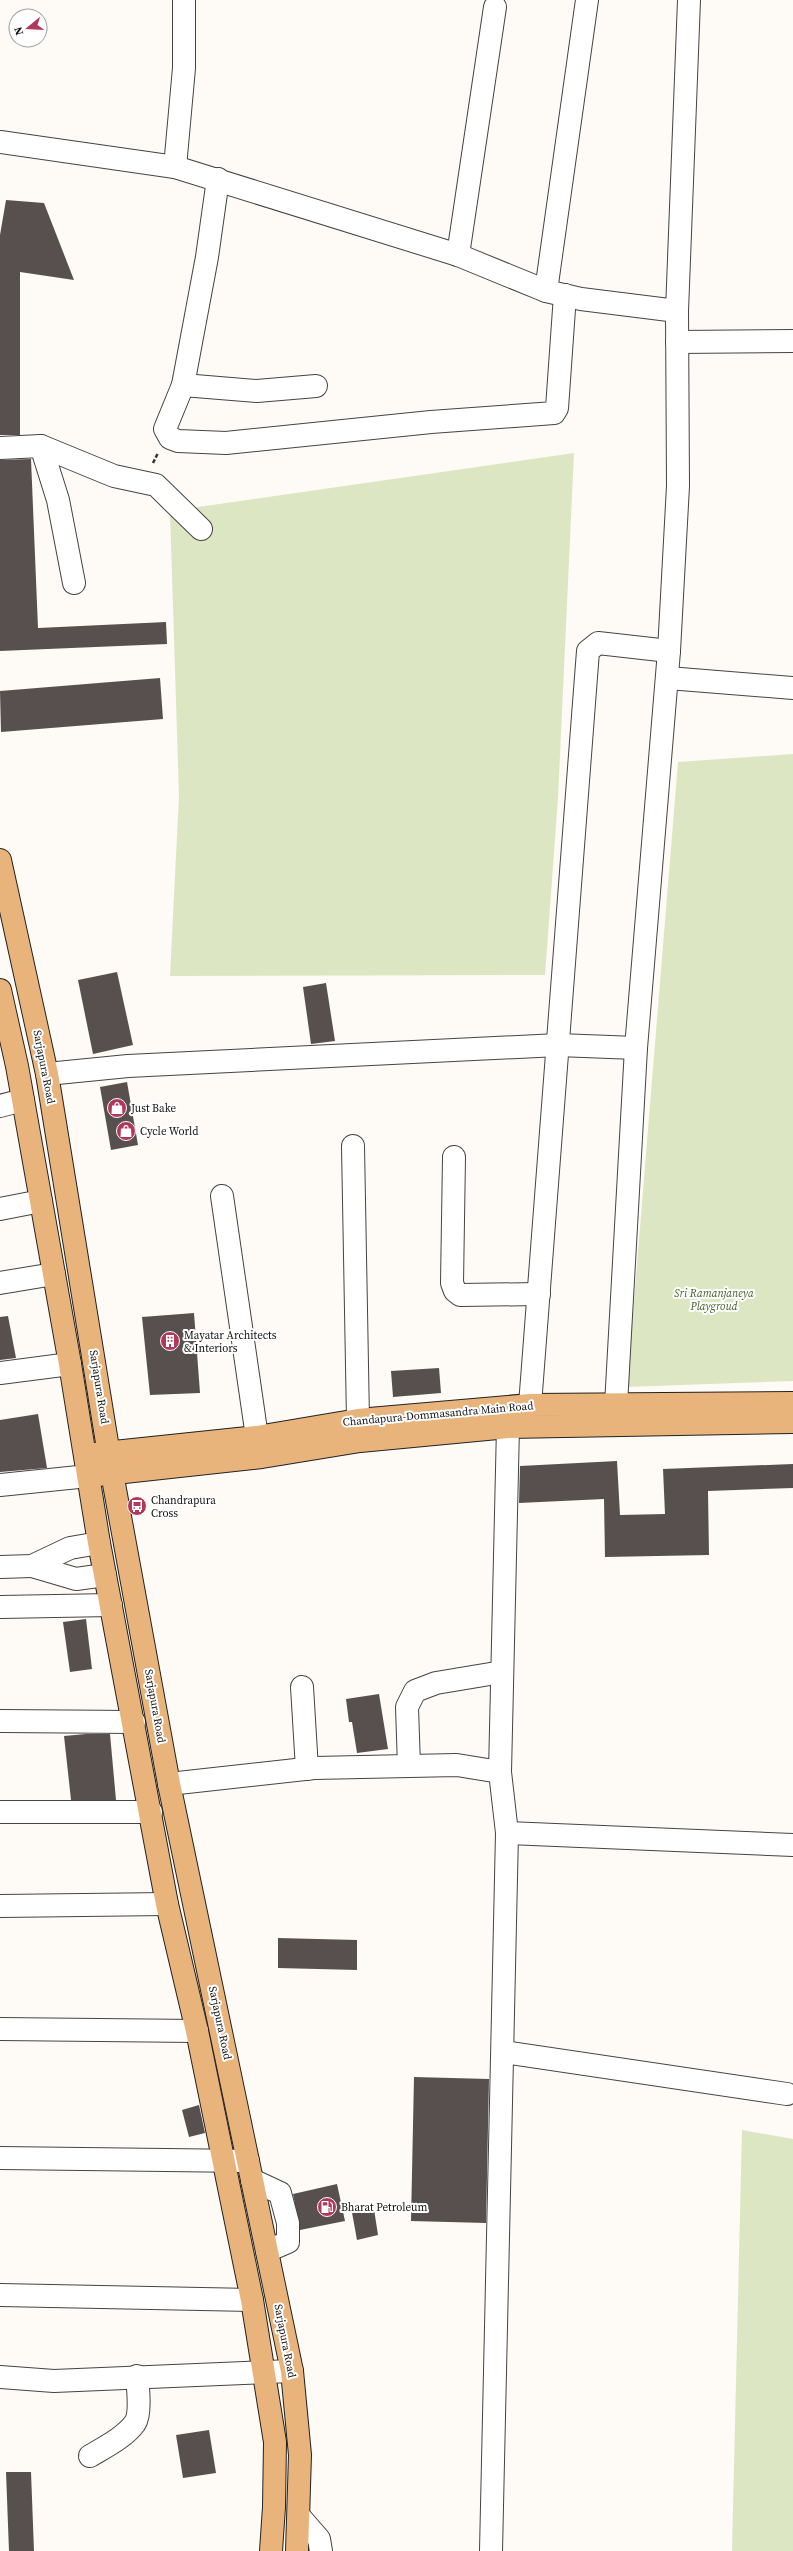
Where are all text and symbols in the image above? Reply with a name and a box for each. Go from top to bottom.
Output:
north arrow [8,8,48,48]
text: N [11,25,27,37]
street label: Sarjapura Road [30,1029,59,1106]
shop icon: Just Bake [106,1097,128,1119]
place label: Just Bake [130,1101,176,1116]
shop icon: Cycle World [115,1120,137,1142]
place label: Cycle World [140,1124,199,1139]
park label: Sri Ramanjaneya Playgroud [674,1286,754,1314]
place label: Mayatar Architects & Interiors [184,1328,277,1356]
building icon: Mayatar Architects & Interiors [159,1330,181,1352]
street label: Sarjapura Road [86,1349,112,1426]
street label: Chandapura-Dommasandra Main Road [342,1398,535,1430]
place label: Chandrapura Cross [151,1493,216,1521]
bus stop icon: Chandrapura Cross [126,1495,148,1517]
street label: Sarjapura Road [141,1668,169,1745]
street label: Sarjapura Road [205,1985,235,2062]
fuel station icon: Bharat Petroleum [316,2196,338,2218]
place label: Bharat Petroleum [341,2200,427,2215]
street label: Sarjapura Road [271,2303,300,2380]

